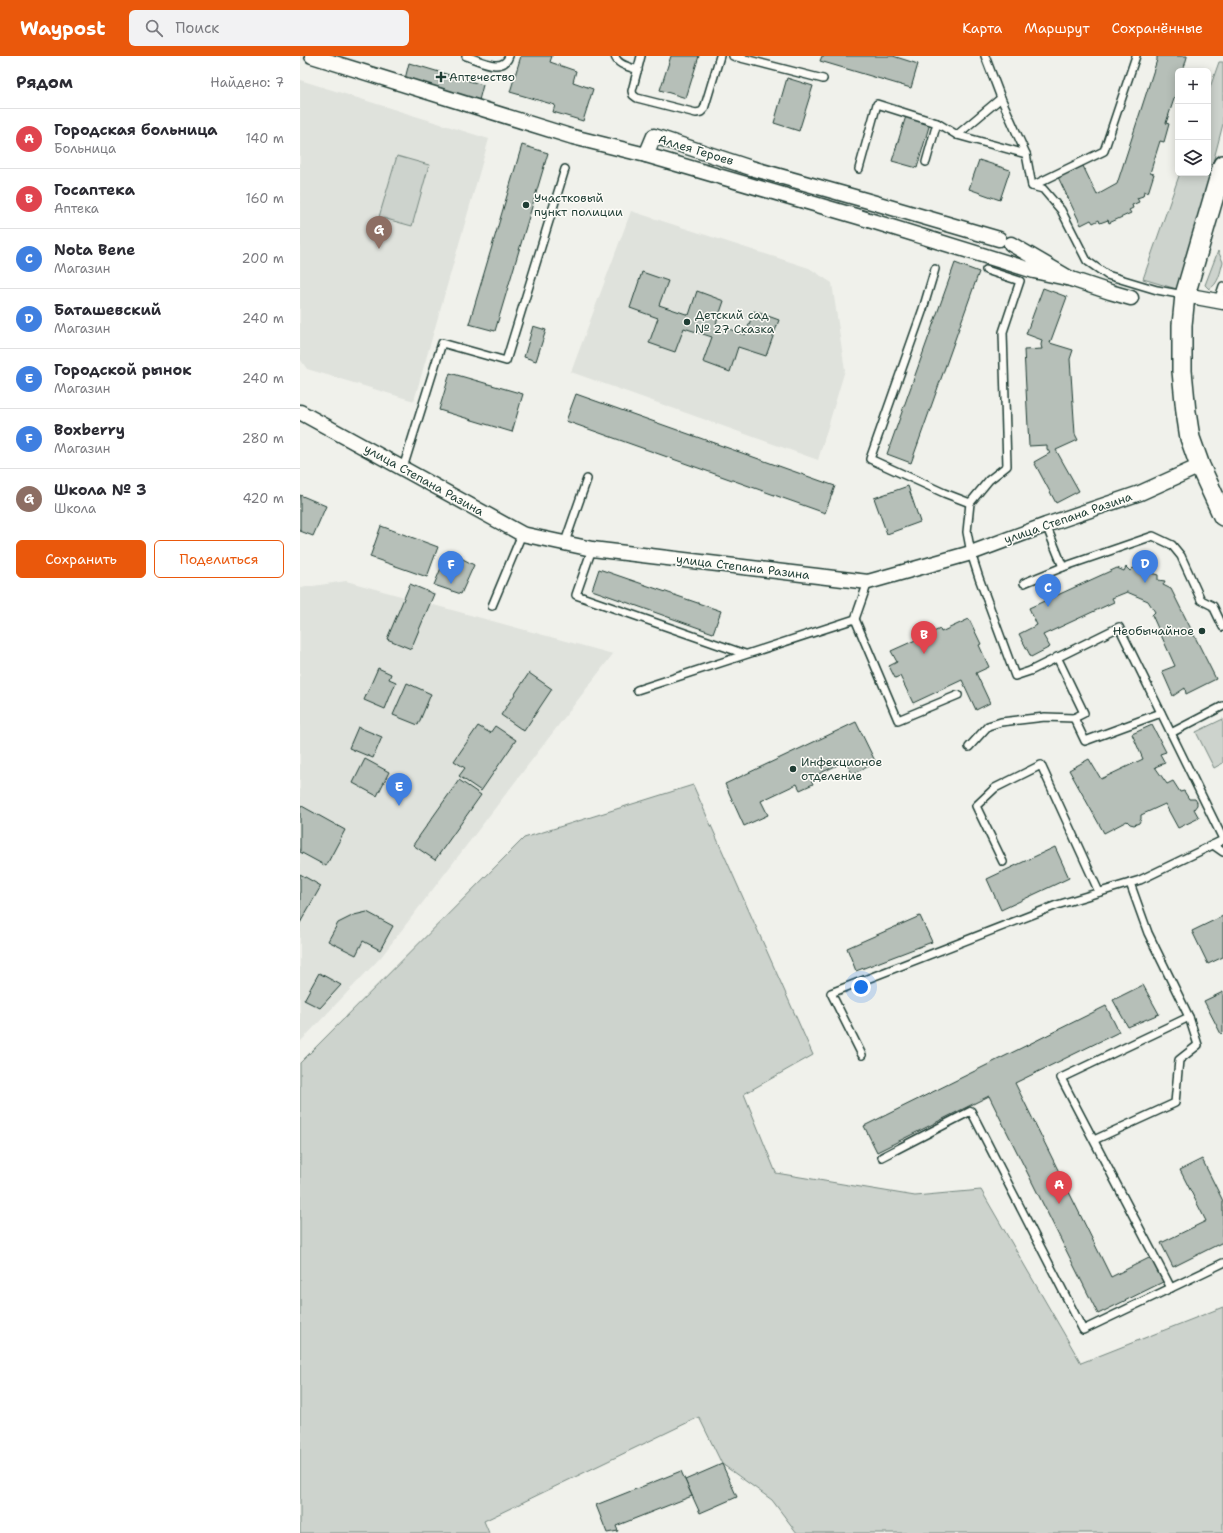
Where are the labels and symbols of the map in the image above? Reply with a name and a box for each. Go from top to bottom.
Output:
place label: Аптечество [449,69,515,85]
marker: Аптечество [436,72,446,82]
street label: Аллея Героев [656,131,736,169]
place label: Участковый пункт полиции [534,190,623,220]
marker: Участковый пункт полиции [521,200,531,210]
pin: G [366,216,392,249]
place label: Детский сад № 27 Сказка [695,307,775,337]
marker: Детский сад № 27 Сказка [682,317,692,327]
street label: улица Степана Разина [361,440,487,520]
street label: улица Степана Разина [1002,488,1135,547]
pin: D [1132,550,1158,583]
pin: F [438,551,464,584]
street label: улица Степана Разина [675,551,811,583]
pin: C [1035,574,1061,607]
pin: B [911,621,937,654]
place label: Необычайное [1113,623,1194,639]
marker: Необычайное [1197,626,1207,636]
place label: Инфекционое отделение [801,754,883,784]
marker: Инфекционое отделение [788,764,798,774]
pin: E [386,773,412,806]
your location [851,977,871,997]
pin: A [1046,1171,1072,1204]

